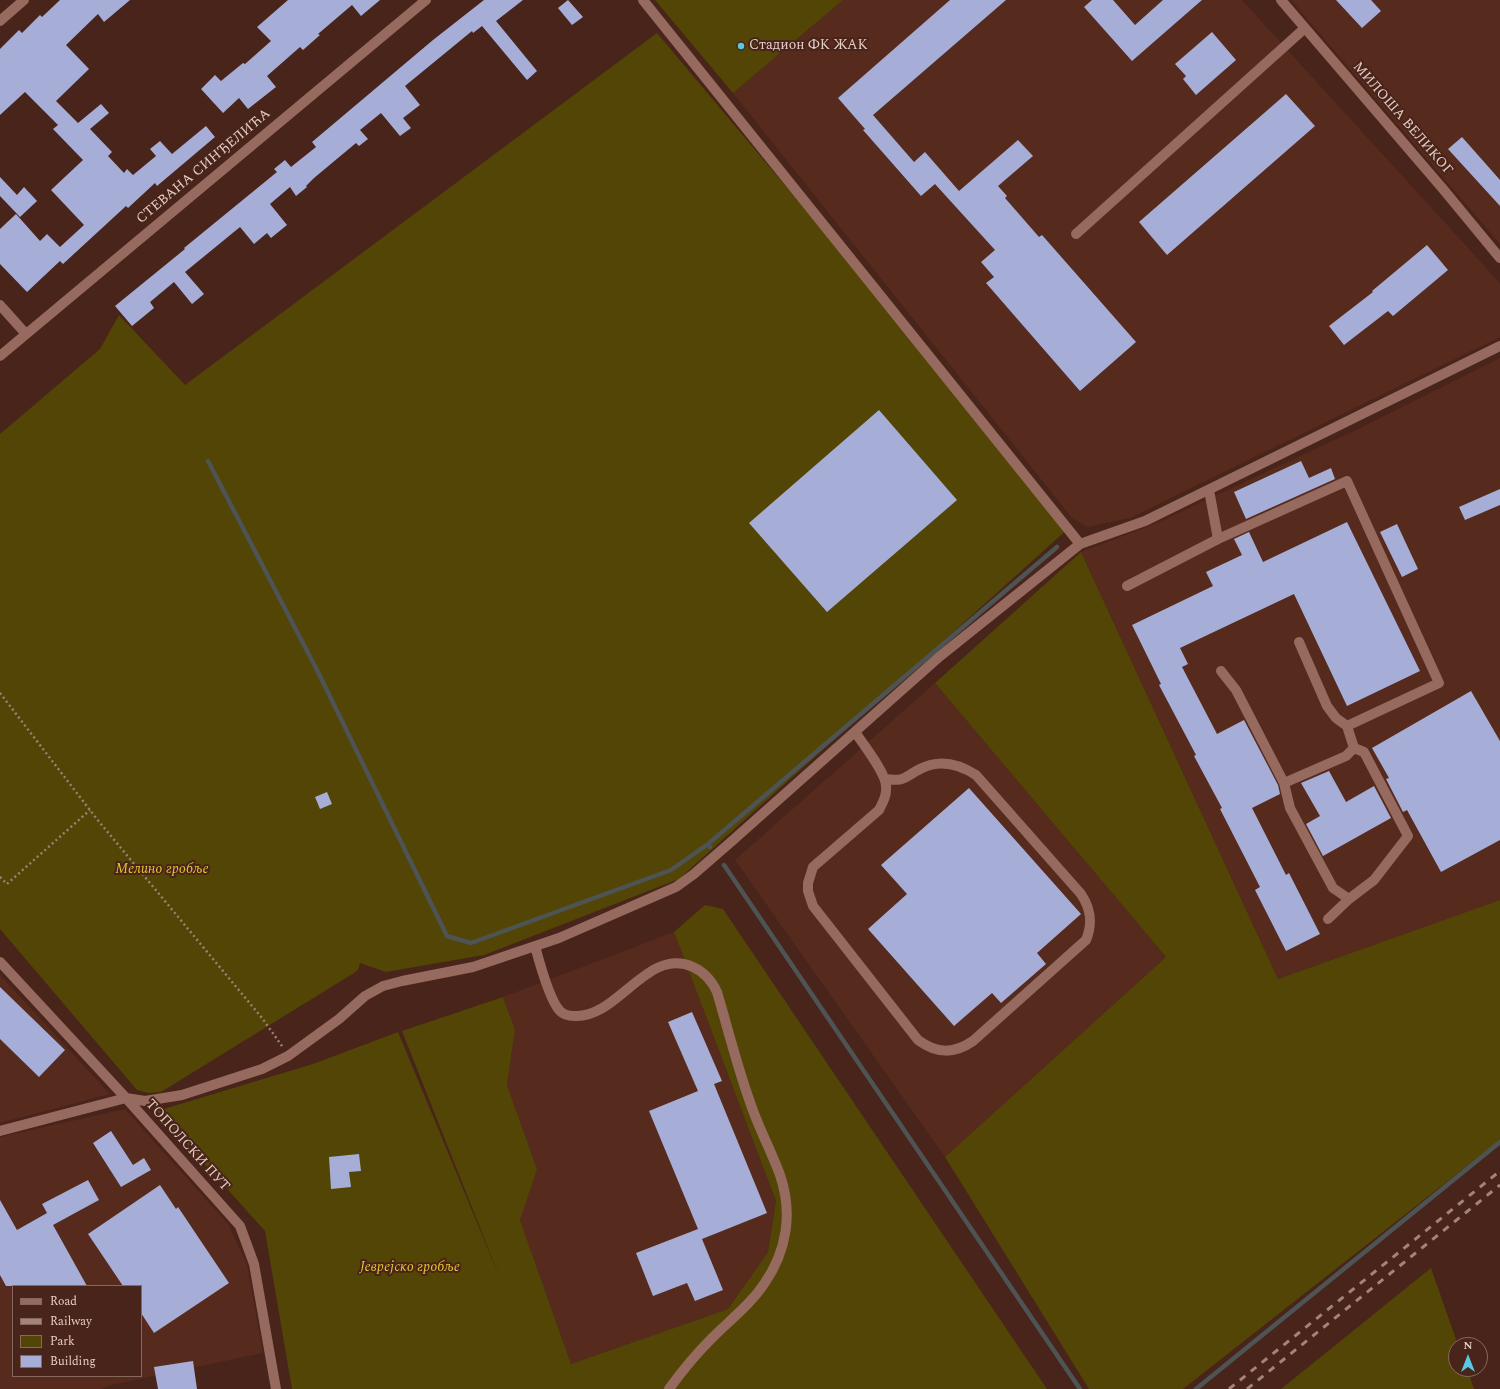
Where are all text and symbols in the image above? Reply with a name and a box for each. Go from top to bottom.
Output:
place label: Стадион ФК ЖАК [749,38,868,54]
marker: Стадион ФК ЖАК [736,41,746,51]
street label: МИЛОША ВЕЛИКОГ [1348,59,1456,179]
street label: СТЕВАНА СИНЂЕЛИЋА [134,106,274,228]
park label: Мелино гробље [115,862,209,878]
street label: ТОПОЛСКИ ПУТ [141,1097,233,1195]
park label: Јеврејско гробље [360,1260,460,1276]
legend [12,1285,142,1377]
text: Road [50,1292,77,1311]
text: Railway [50,1312,92,1331]
text: Park [50,1332,75,1351]
north arrow [1448,1337,1488,1377]
text: N [1464,1337,1472,1354]
text: Building [50,1352,96,1371]

